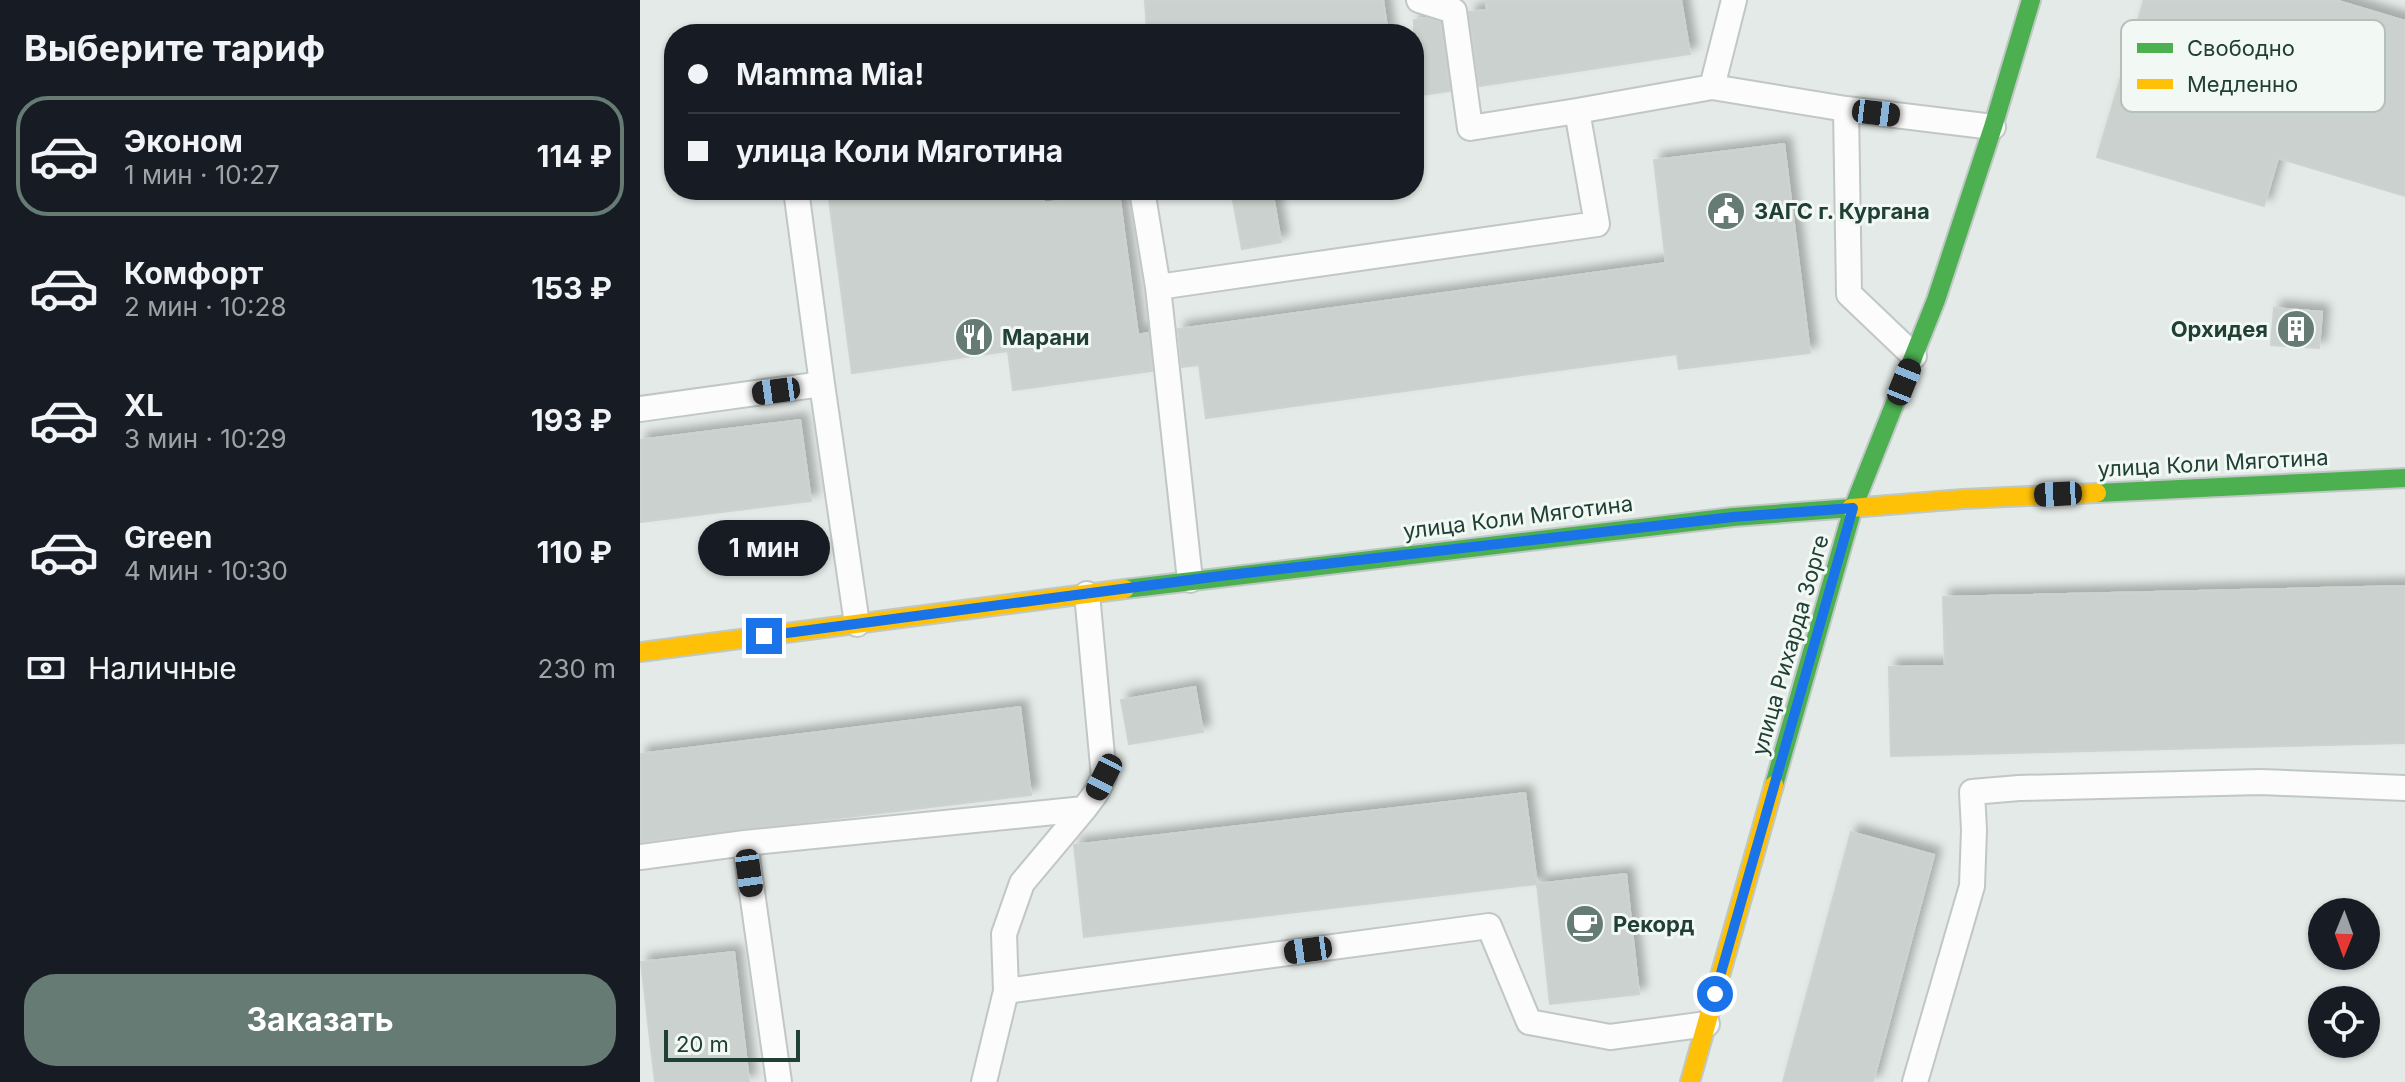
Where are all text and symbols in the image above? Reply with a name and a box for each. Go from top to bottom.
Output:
legend [2121,20,2385,112]
text: Выберите тариф [24,26,325,70]
text: Свободно [2187,35,2295,61]
text: Mamma Mia! [736,56,924,92]
text: Медленно [2187,71,2298,97]
car [1851,98,1901,128]
icon: car [28,120,100,192]
text: Эконом [124,123,243,159]
text: улица Коли Мяготина [736,133,1063,169]
text: 114 ₽ [536,138,612,174]
text: 1 мин · 10:27 [124,159,280,190]
public building icon: ЗАГС г. Кургана [1705,190,1747,232]
place label: ЗАГС г. Кургана [1754,198,1930,224]
icon: car [28,252,100,324]
text: Комфорт [124,255,263,291]
text: 153 ₽ [531,270,612,306]
text: 2 мин · 10:28 [124,291,286,322]
building icon: Орхидея [2275,308,2317,350]
restaurant icon: Марани [953,316,995,358]
place label: Орхидея [2171,316,2268,342]
place label: Марани [1002,324,1090,350]
car [1884,355,1924,409]
car [751,376,801,406]
icon: car [28,384,100,456]
text: XL [124,387,163,423]
text: 193 ₽ [531,402,612,438]
text: 3 мин · 10:29 [124,423,287,454]
street label: улица Коли Мяготина [2097,444,2329,482]
car [2033,481,2083,507]
street label: улица Коли Мяготина [1402,490,1634,544]
icon: car [28,516,100,588]
text: Green [124,519,212,555]
callout: 1 мин [698,520,830,576]
text: 1 мин [729,532,799,563]
street label: улица Рихарда Зорге [1746,532,1834,758]
text: 110 ₽ [537,534,612,570]
text: 4 мин · 10:30 [124,555,288,586]
route end [746,618,782,654]
icon: cash [24,646,68,690]
text: Наличные [88,650,237,686]
text: 230 m [538,653,616,684]
car [1082,750,1126,804]
car [734,848,764,898]
north arrow [2308,898,2380,970]
map controls [2308,898,2380,1058]
cafe icon: Рекорд [1564,903,1606,945]
place label: Рекорд [1613,911,1695,937]
car [1283,935,1333,965]
button: Заказать [24,974,616,1066]
route start [1697,976,1733,1012]
button: locate [2308,986,2380,1058]
scale bar [664,1026,800,1062]
text: 20 m [676,1031,729,1057]

